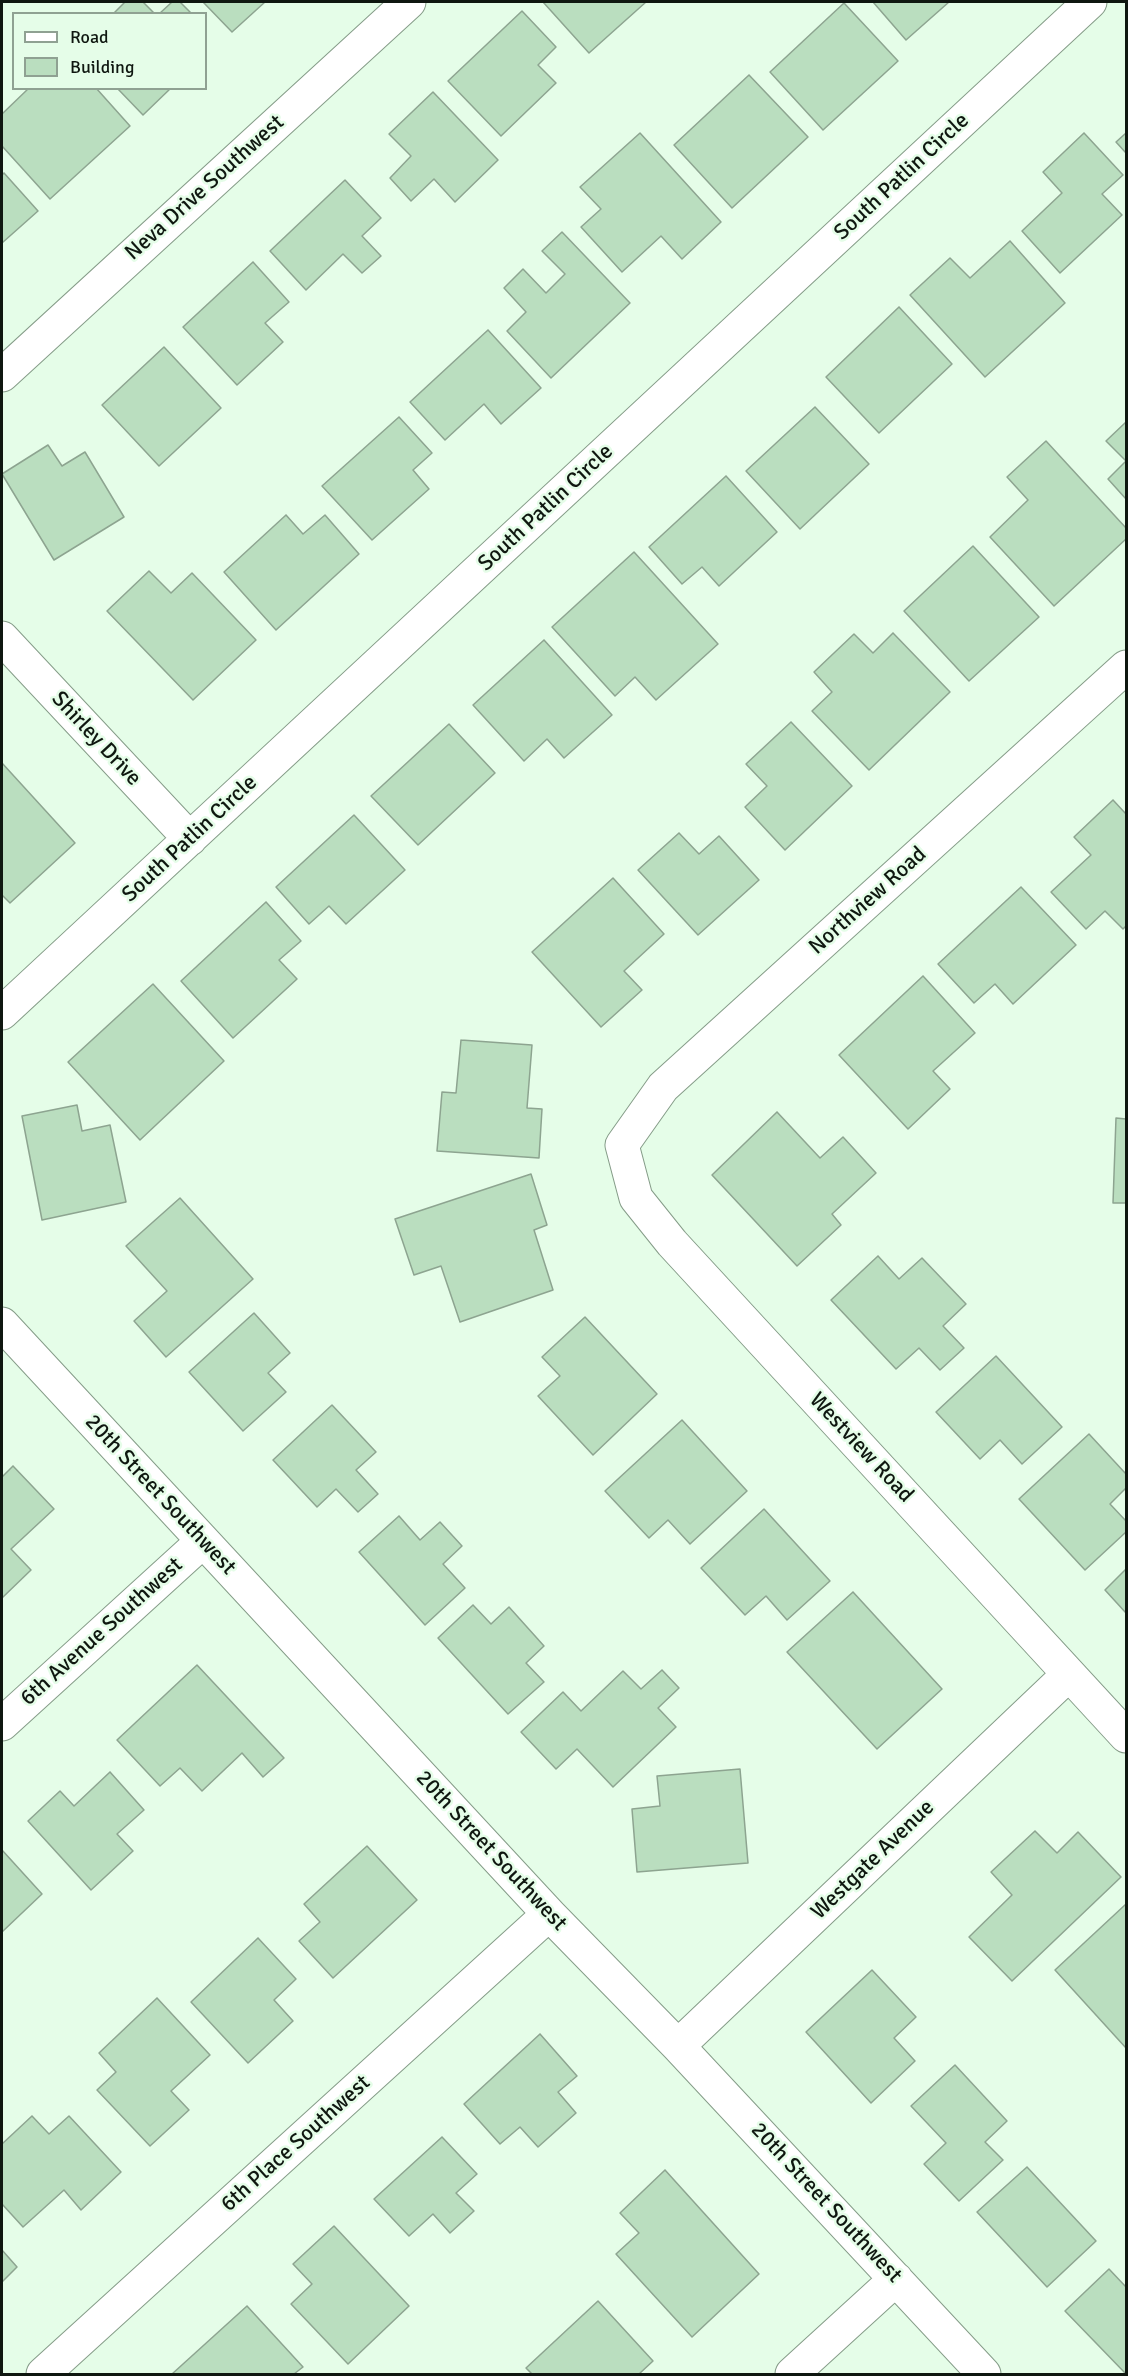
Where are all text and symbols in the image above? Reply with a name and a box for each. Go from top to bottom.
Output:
legend [12,12,207,90]
text: Road [70,26,109,48]
text: Building [70,56,134,78]
street label: South Patlin Circle [829,108,975,246]
street label: Neva Drive Southwest [120,110,290,266]
street label: South Patlin Circle [473,439,619,577]
street label: Shirley Drive [46,686,146,792]
street label: South Patlin Circle [117,770,263,908]
street label: Northview Road [804,841,932,961]
street label: Westview Road [803,1388,919,1508]
street label: 20th Street Southwest [79,1409,241,1581]
street label: 6th Avenue Southwest [15,1552,189,1712]
street label: 20th Street Southwest [410,1765,572,1937]
street label: Westgate Avenue [806,1795,940,1925]
street label: 6th Place Southwest [216,2070,376,2218]
street label: 20th Street Southwest [745,2117,907,2289]

